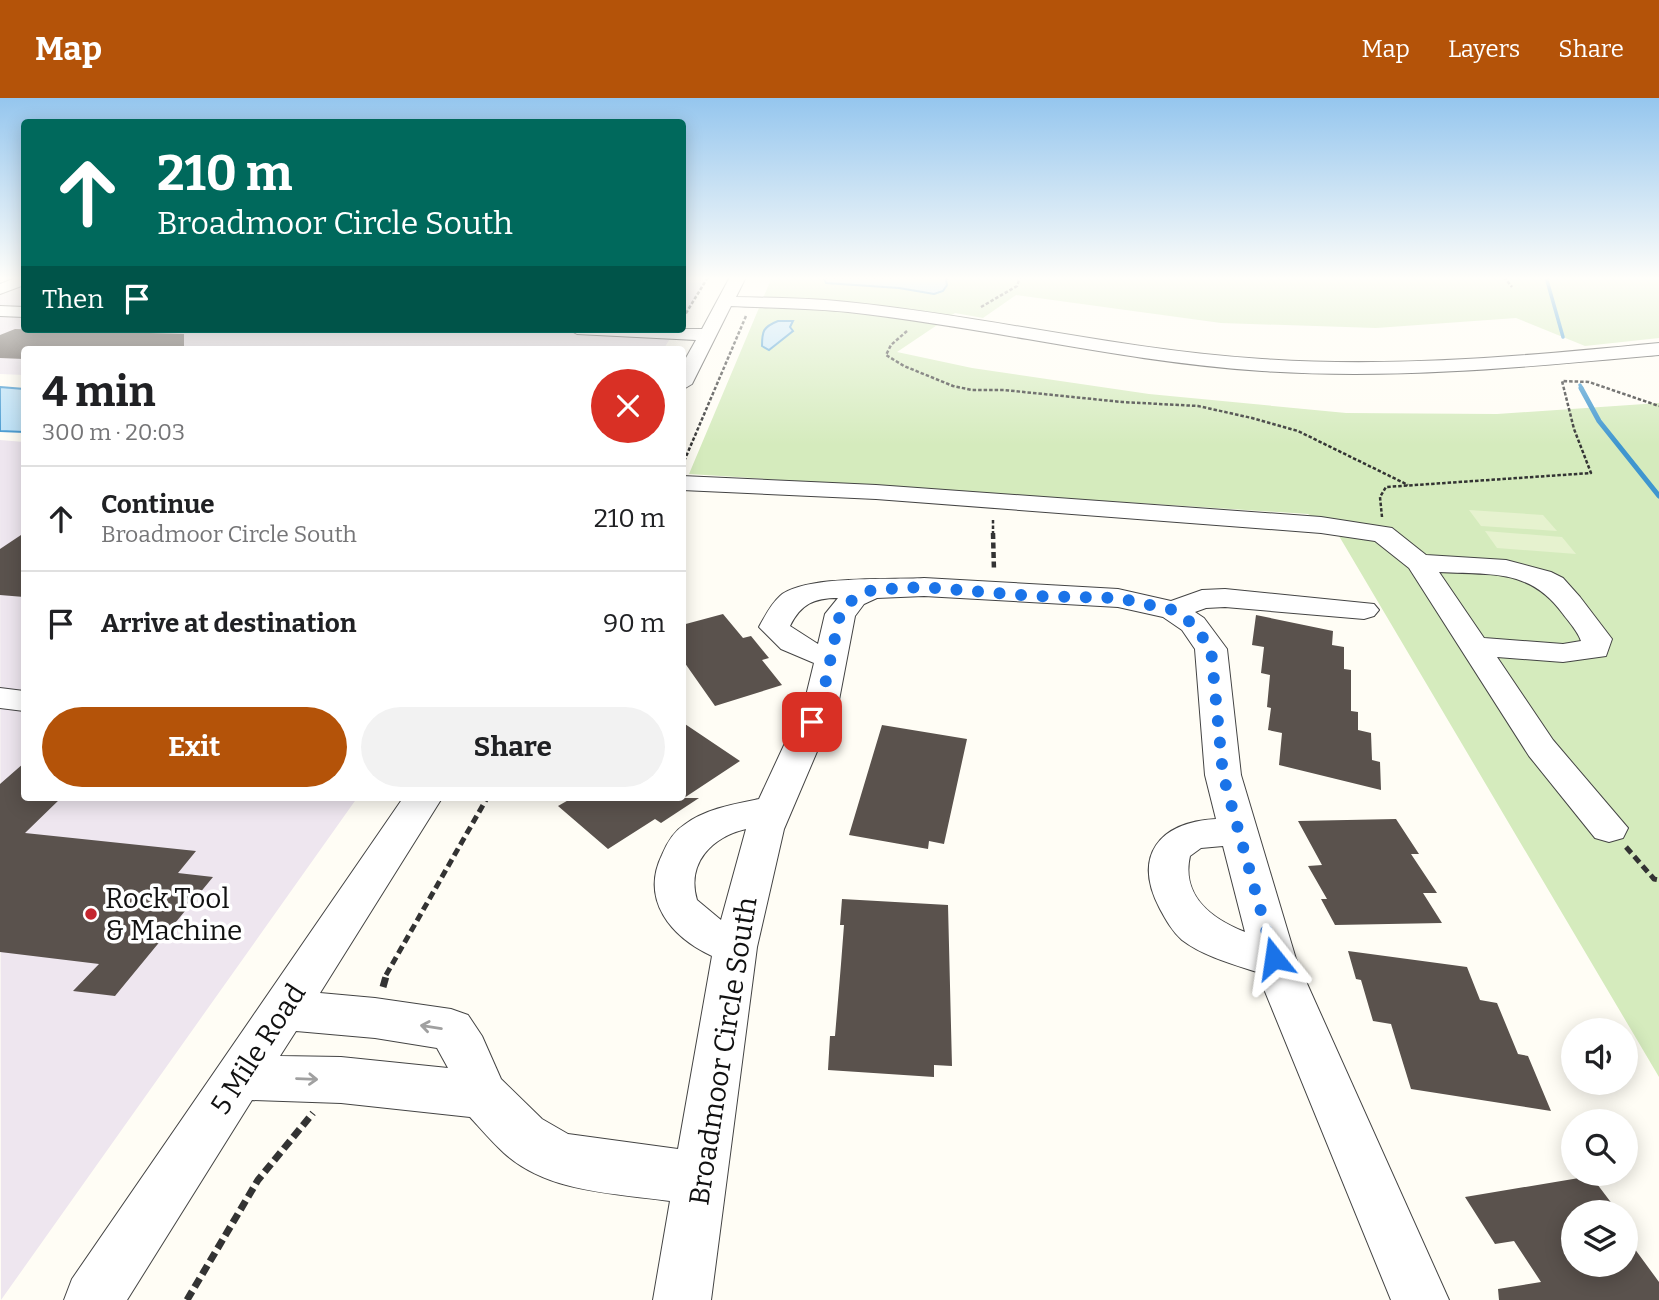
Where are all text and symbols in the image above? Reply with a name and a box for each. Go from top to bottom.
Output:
text: Map [35,29,102,69]
text: Map [1362,35,1410,63]
text: Layers [1448,35,1520,63]
text: Share [1558,35,1624,63]
text: 210 m [157,144,292,203]
icon: ahead [42,147,133,238]
text: Broadmoor Circle South [157,204,513,242]
icon: arrive [118,280,156,318]
text: Then [42,284,104,315]
text: 4 min [42,367,156,417]
button: close [591,369,665,443]
text: 300 m · 20:03 [42,418,185,446]
text: Continue [101,489,215,520]
icon: ahead [42,500,80,538]
text: 210 m [594,503,665,534]
text: Broadmoor Circle South [101,520,357,548]
icon: arrive [42,605,80,643]
text: Arrive at destination [101,608,356,639]
text: 90 m [603,608,665,639]
pin [782,692,842,752]
icon: arrive [793,703,831,741]
button: Exit [42,707,347,787]
button: Share [361,707,665,787]
place label: Rock Tool & Machine [105,882,242,947]
street label: Broadmoor Circle South [682,895,764,1207]
marker: Rock Tool & Machine [83,906,99,922]
position arrow [1237,921,1311,995]
street label: 5 Mile Road [204,978,312,1120]
map controls [1561,1018,1638,1277]
button: sound [1561,1018,1638,1095]
one-way arrow [420,1020,443,1033]
one-way arrow [296,1072,319,1086]
button: search [1561,1109,1638,1186]
button: layers [1561,1200,1638,1277]

